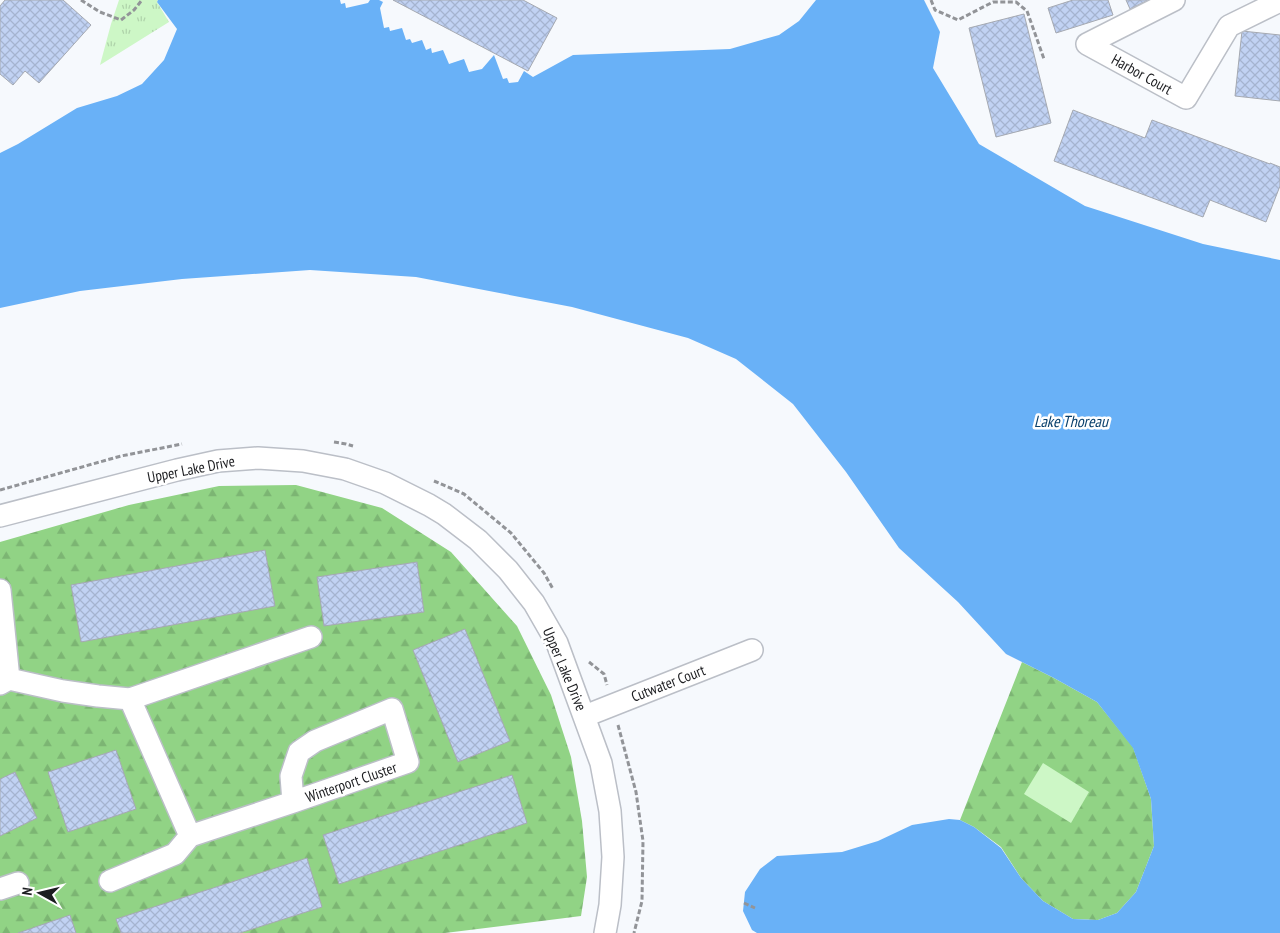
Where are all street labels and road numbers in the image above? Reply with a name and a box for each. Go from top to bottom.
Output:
street label: Harbor Court [1108,50,1176,98]
street label: Upper Lake Drive [146,451,236,487]
street label: Upper Lake Drive [539,624,591,714]
street label: Cutwater Court [628,660,708,706]
street label: Winterport Cluster [303,757,400,806]

